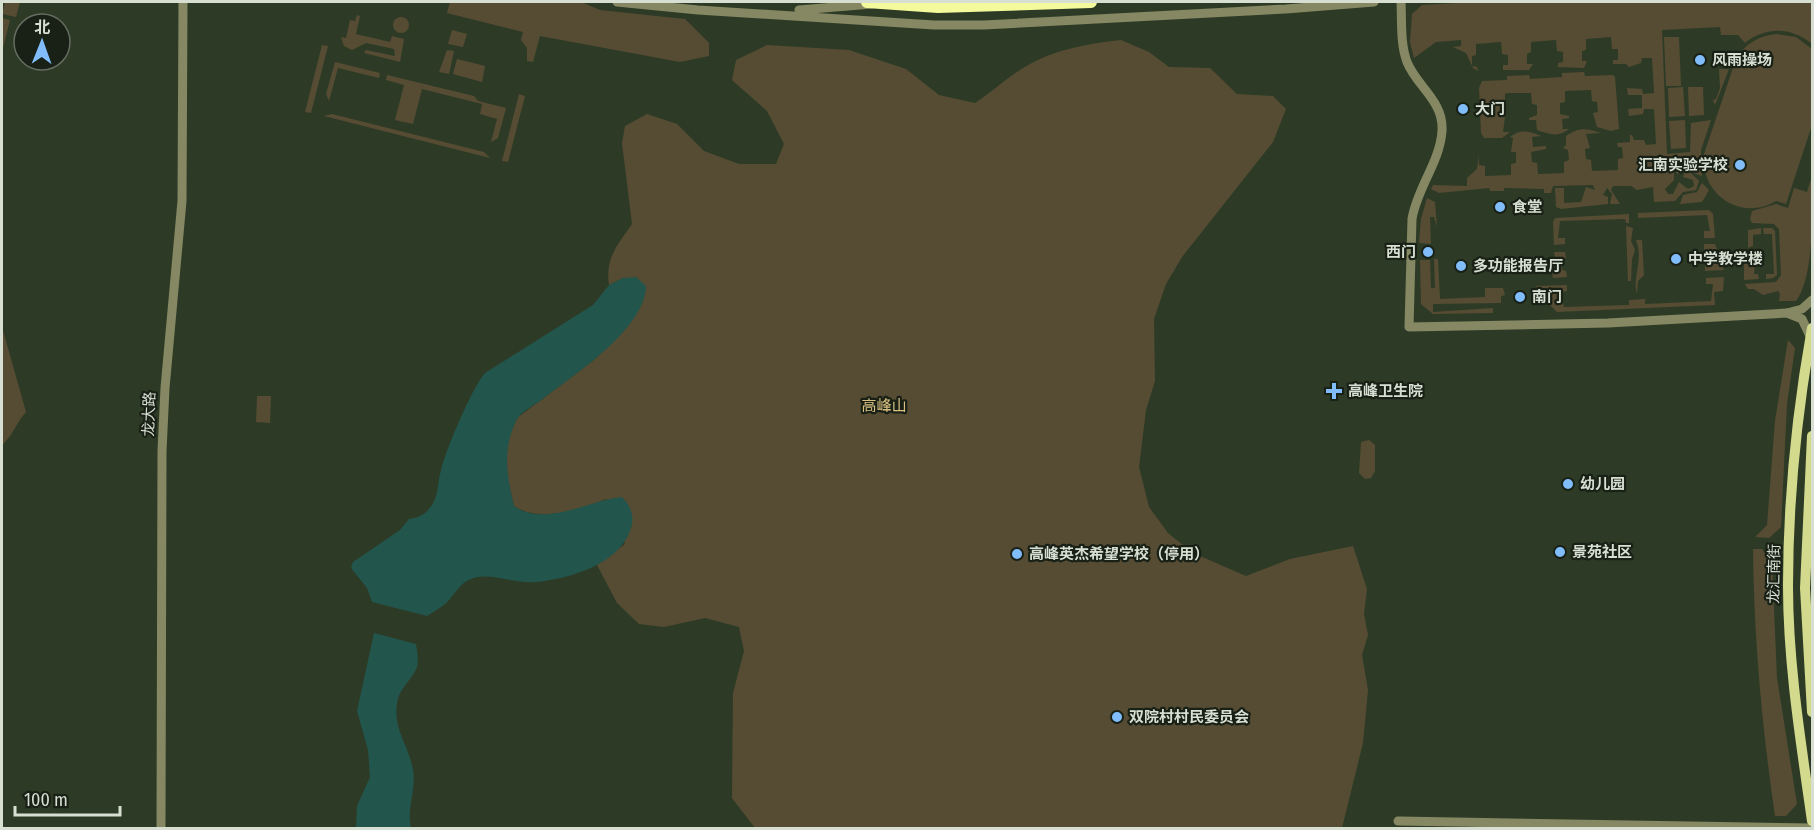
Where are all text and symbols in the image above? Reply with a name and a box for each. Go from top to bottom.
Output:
north arrow [12,12,72,72]
text: 北 [34,18,50,37]
place label: 风雨操场 [1712,51,1772,69]
marker: 风雨操场 [1693,53,1707,67]
place label: 大门 [1475,100,1505,118]
marker: 大门 [1456,102,1470,116]
place label: 汇南实验学校 [1638,156,1728,174]
marker: 汇南实验学校 [1733,158,1747,172]
place label: 食堂 [1512,198,1542,216]
marker: 食堂 [1493,200,1507,214]
place label: 西门 [1386,243,1416,261]
marker: 西门 [1421,245,1435,259]
place label: 中学教学楼 [1688,250,1763,268]
marker: 中学教学楼 [1669,252,1683,266]
place label: 多功能报告厅 [1473,257,1563,275]
marker: 多功能报告厅 [1454,259,1468,273]
place label: 南门 [1532,288,1562,306]
marker: 南门 [1513,290,1527,304]
marker: 高峰卫生院 [1325,382,1343,400]
place label: 高峰卫生院 [1348,382,1423,400]
street label: 龙大路 [139,391,159,437]
park label: 高峰山 [861,397,907,415]
place label: 幼儿园 [1580,475,1625,493]
marker: 幼儿园 [1561,477,1575,491]
place label: 景苑社区 [1572,543,1632,561]
street label: 龙汇南街 [1764,544,1784,604]
place label: 高峰英杰希望学校（停用） [1029,545,1209,563]
marker: 景苑社区 [1553,545,1567,559]
marker: 高峰英杰希望学校（停用） [1010,547,1024,561]
place label: 双院村村民委员会 [1129,708,1249,726]
marker: 双院村村民委员会 [1110,710,1124,724]
scale bar [15,779,120,817]
text: 100 m [24,789,68,811]

